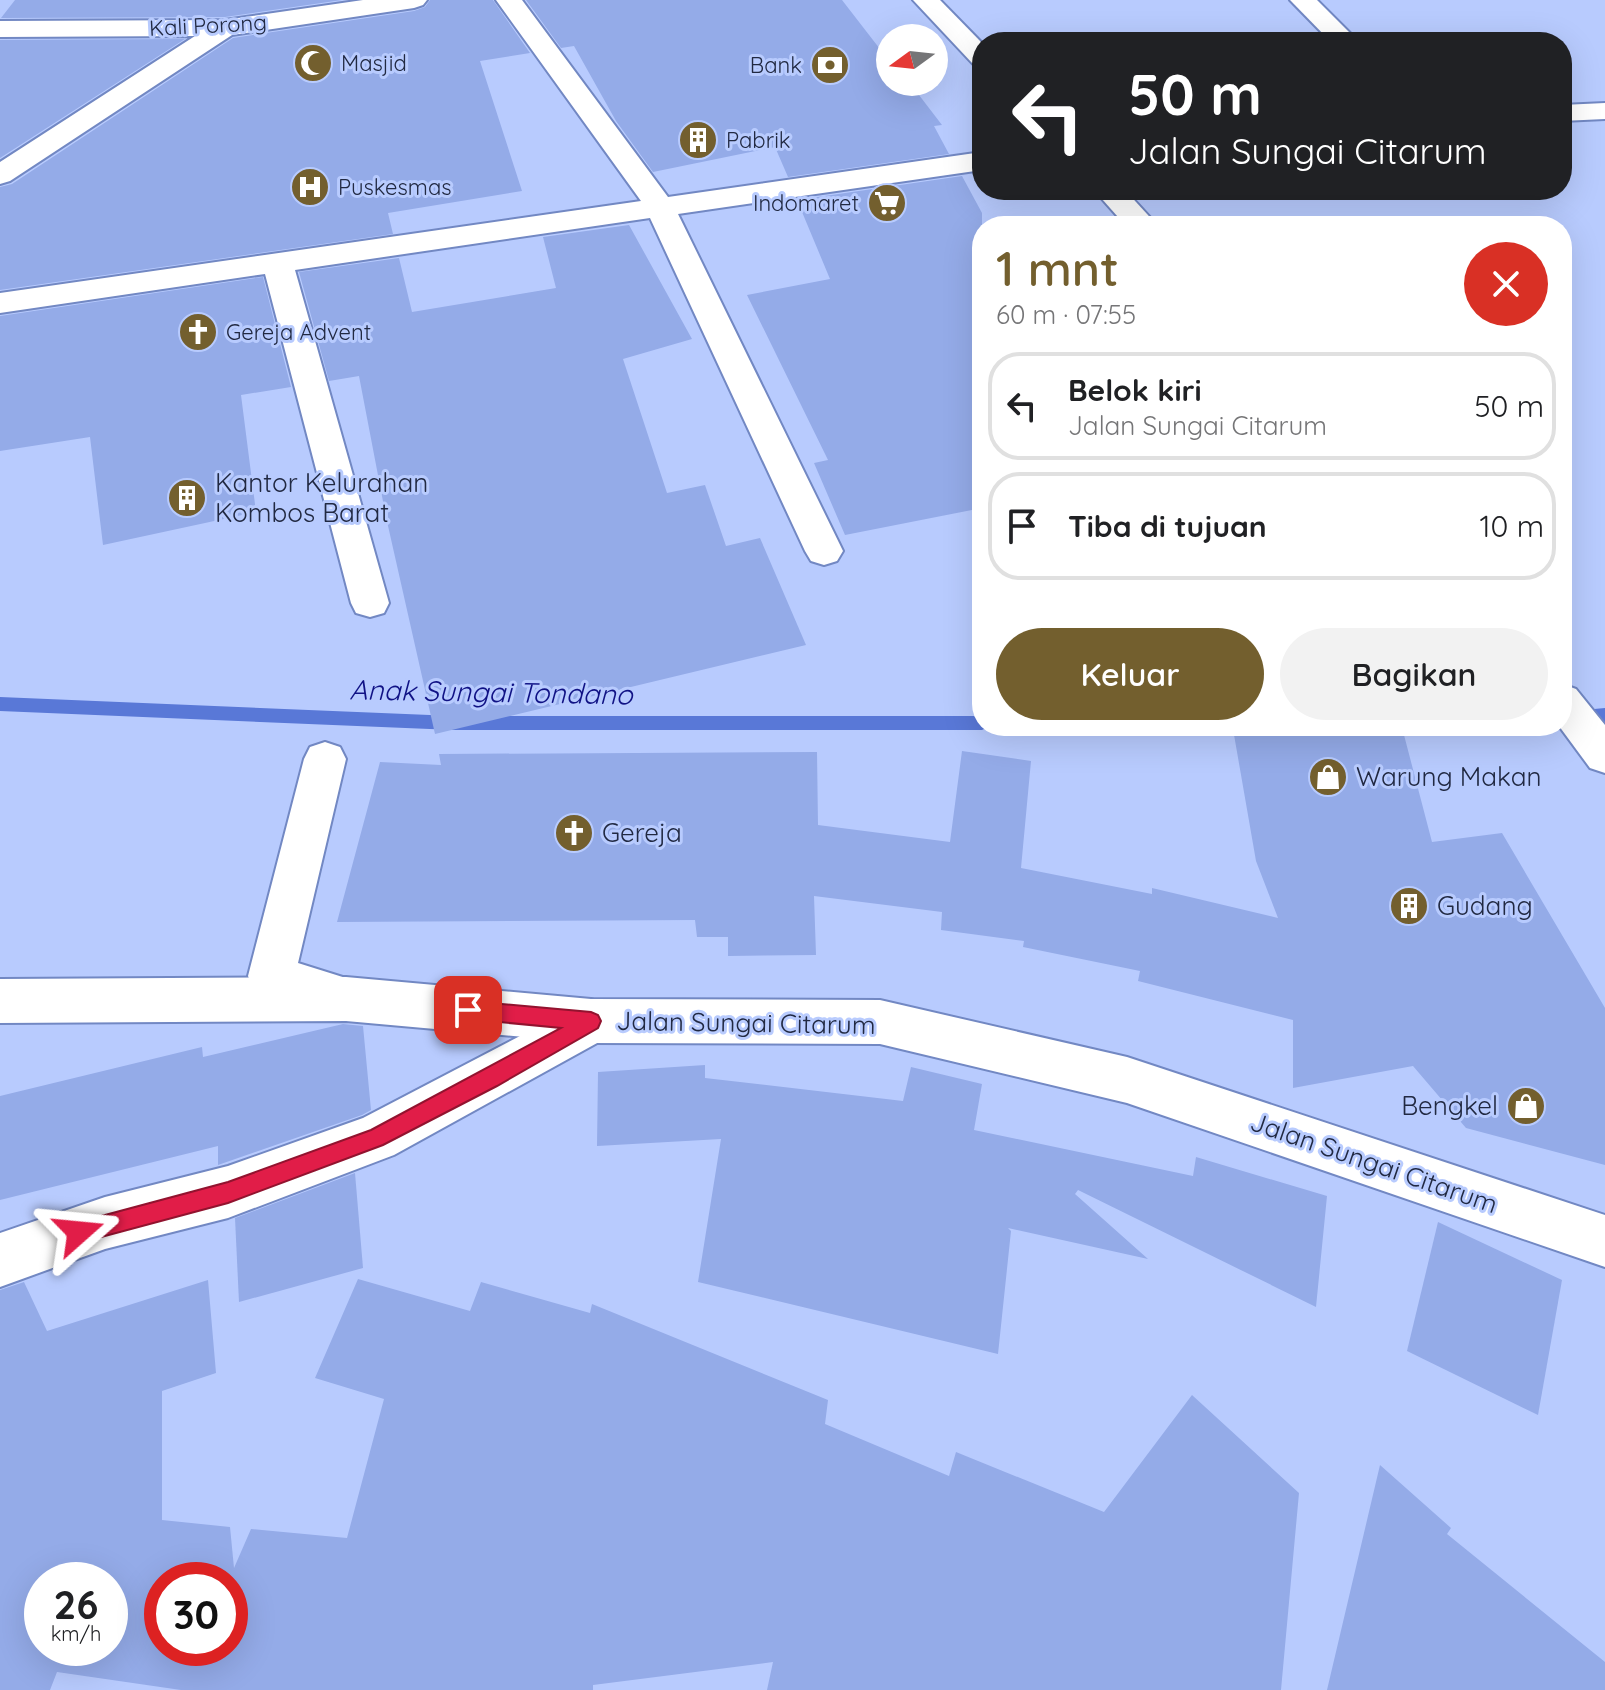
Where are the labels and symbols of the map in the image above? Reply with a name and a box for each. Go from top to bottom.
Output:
street label: Kali Porong [148,8,268,42]
north arrow [876,24,948,96]
mosque icon: Masjid [292,42,334,84]
bank icon: Bank [809,44,851,86]
place label: Masjid [341,49,407,77]
place label: Bank [750,51,802,79]
building icon: Pabrik [677,119,719,161]
place label: Pabrik [726,126,791,154]
hospital icon: Puskesmas [289,166,331,208]
place label: Puskesmas [338,173,452,201]
supermarket icon: Indomaret [866,182,908,224]
place label: Indomaret [753,189,859,217]
church icon: Gereja Advent [177,311,219,353]
place label: Gereja Advent [226,318,371,346]
place label: Kantor Kelurahan Kombos Barat [215,466,428,529]
building icon: Kantor Kelurahan Kombos Barat [166,477,208,519]
water label: Anak Sungai Tondano [349,672,634,711]
shop icon: Warung Makan [1307,756,1349,798]
place label: Warung Makan [1356,760,1542,793]
church icon: Gereja [553,812,595,854]
place label: Gereja [602,816,682,849]
building icon: Gudang [1388,885,1430,927]
place label: Gudang [1437,889,1533,922]
pin [434,976,502,1044]
street label: Jalan Sungai Citarum [616,1004,876,1041]
shop icon: Bengkel [1505,1085,1547,1127]
place label: Bengkel [1401,1089,1498,1122]
street label: Jalan Sungai Citarum [1246,1105,1502,1220]
position arrow [37,1190,121,1274]
speed limit sign: 30 [144,1562,248,1666]

